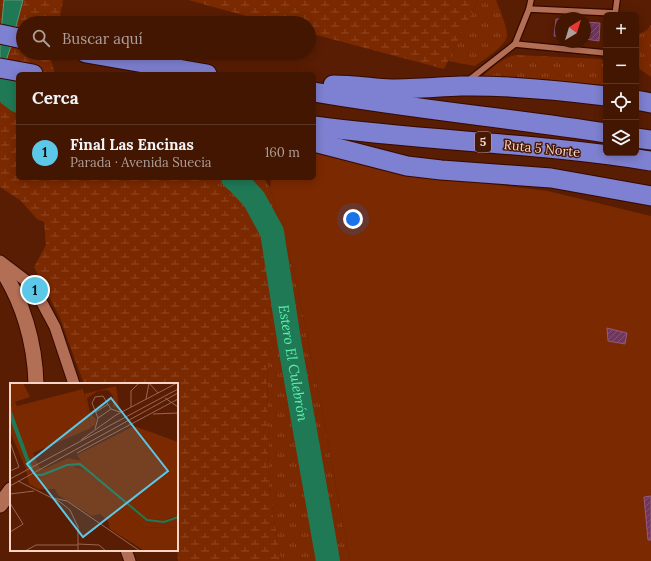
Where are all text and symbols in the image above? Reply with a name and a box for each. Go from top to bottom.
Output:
north arrow [555,12,591,48]
map controls [603,12,639,156]
button: + [603,12,639,48]
search box [16,16,316,60]
icon: search [30,27,52,49]
text: Buscar aquí [62,29,143,48]
button: − [603,48,639,84]
button: locate [603,84,639,120]
text: Cerca [32,87,79,109]
button: layers [603,120,639,156]
road number: 5 [475,132,491,152]
text: Final Las Encinas [70,135,194,154]
street label: Ruta 5 Norte [503,136,581,161]
text: 1 [42,144,48,161]
text: 160 m [265,144,300,161]
text: Parada · Avenida Suecia [70,154,212,171]
your location [343,209,363,229]
pin: 1 [22,275,48,305]
water label: Estero El Culebrón [275,303,312,423]
inset map [10,383,178,551]

